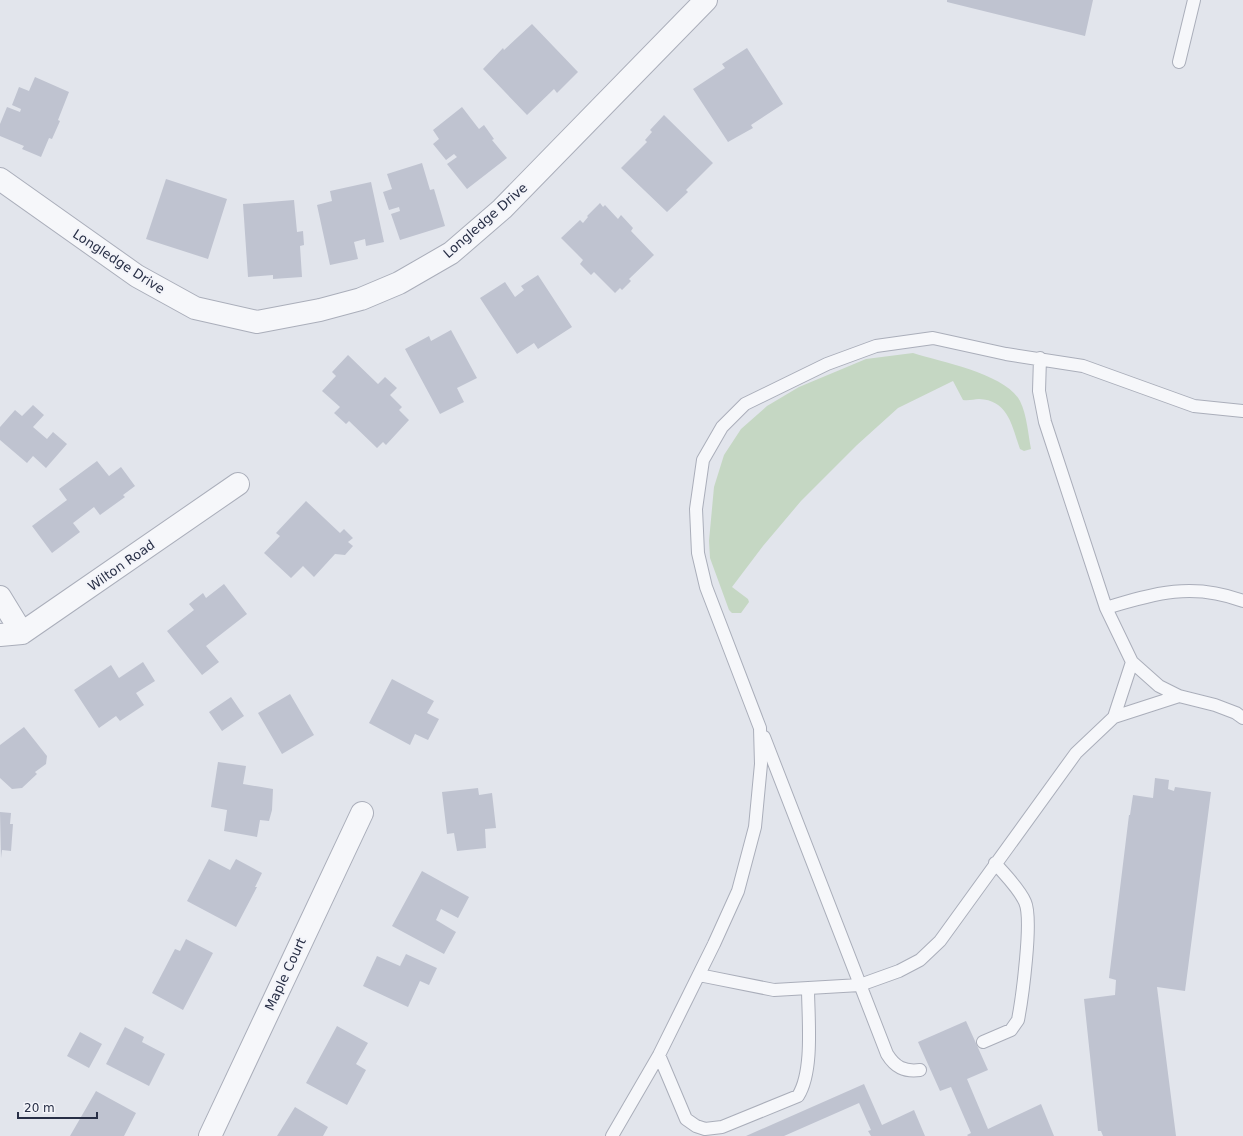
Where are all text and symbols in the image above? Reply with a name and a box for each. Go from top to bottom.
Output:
street label: Longledge Drive [440,180,530,261]
street label: Longledge Drive [70,226,167,297]
street label: Wilton Road [85,537,157,594]
street label: Maple Court [262,935,309,1013]
scale bar [18,1094,97,1120]
text: 20 m [24,1101,55,1115]

